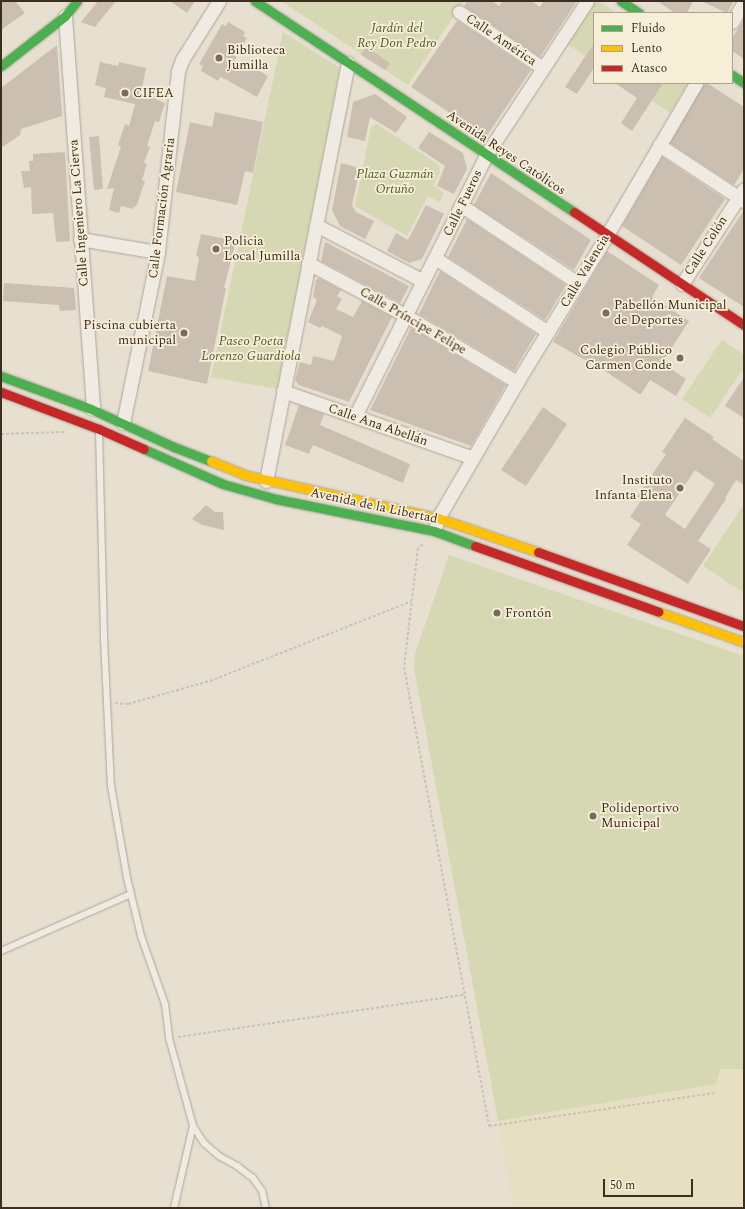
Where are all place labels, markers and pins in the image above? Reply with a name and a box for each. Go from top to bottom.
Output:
place label: Biblioteca Jumilla [227,43,285,74]
marker: Biblioteca Jumilla [214,53,224,63]
place label: CIFEA [133,85,174,101]
marker: CIFEA [120,88,130,98]
place label: Policia Local Jumilla [224,234,300,265]
marker: Policia Local Jumilla [211,244,221,254]
place label: Pabellón Municipal de Deportes [614,298,727,329]
marker: Pabellón Municipal de Deportes [601,308,611,318]
place label: Piscina cubierta municipal [83,318,176,349]
marker: Piscina cubierta municipal [179,328,189,338]
place label: Colegio Público Carmen Conde [580,343,672,374]
marker: Colegio Público Carmen Conde [675,353,685,363]
place label: Instituto Infanta Elena [594,473,672,504]
marker: Instituto Infanta Elena [675,483,685,493]
place label: Frontón [505,605,552,621]
marker: Frontón [492,608,502,618]
place label: Polideportivo Municipal [601,801,679,832]
marker: Polideportivo Municipal [588,811,598,821]

